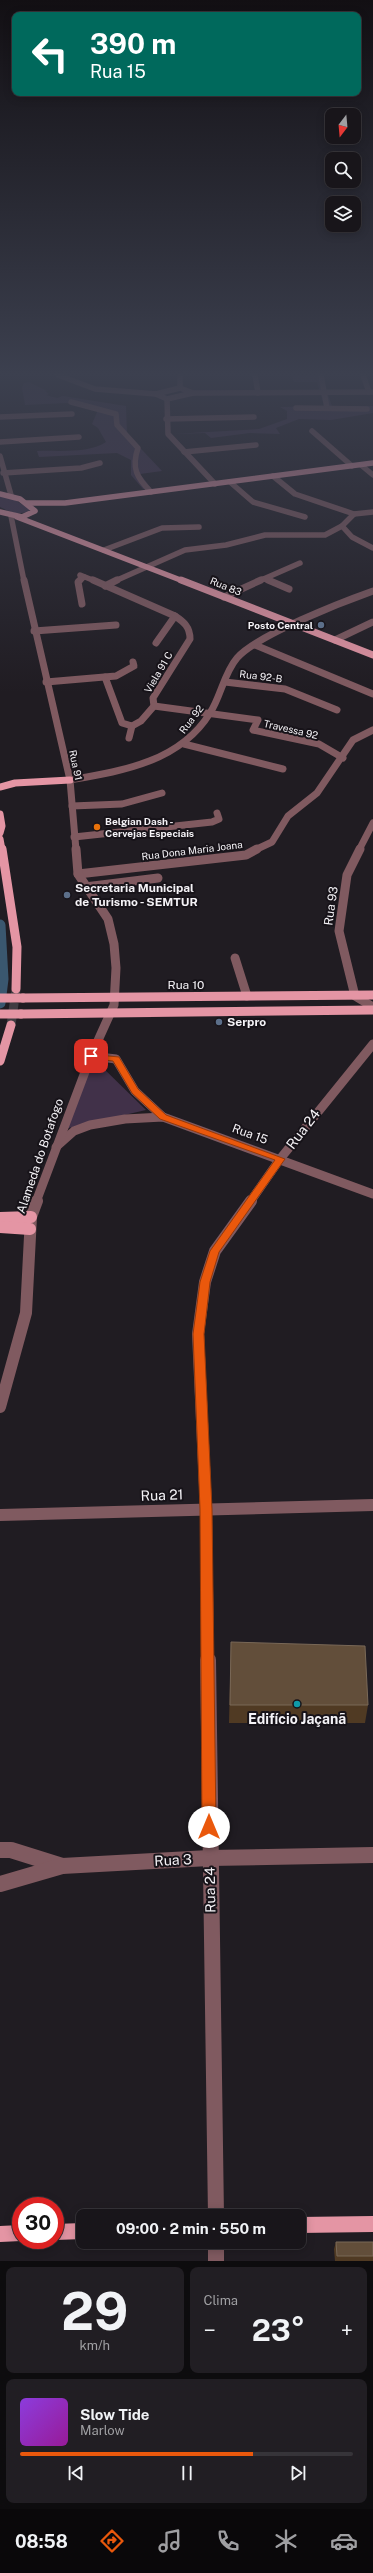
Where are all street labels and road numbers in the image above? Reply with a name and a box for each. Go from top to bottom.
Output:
street label: Rua 83 [208,574,244,598]
street label: Viela 91 C [141,649,175,695]
street label: Rua 92-B [239,667,283,685]
street label: Rua 92 [176,702,206,736]
street label: Travessa 92 [263,717,319,741]
street label: Rua 91 [67,749,85,781]
street label: Rua Dona Maria Joana [141,838,243,862]
street label: Rua 93 [321,885,341,927]
street label: Rua 10 [168,978,204,992]
street label: Alameda do Botafogo [14,1097,66,1215]
street label: Rua 24 [283,1106,323,1152]
street label: Rua 15 [230,1121,270,1147]
street label: Rua 21 [140,1486,184,1504]
street label: Rua 3 [154,1851,192,1869]
street label: Rua 24 [202,1867,218,1913]

